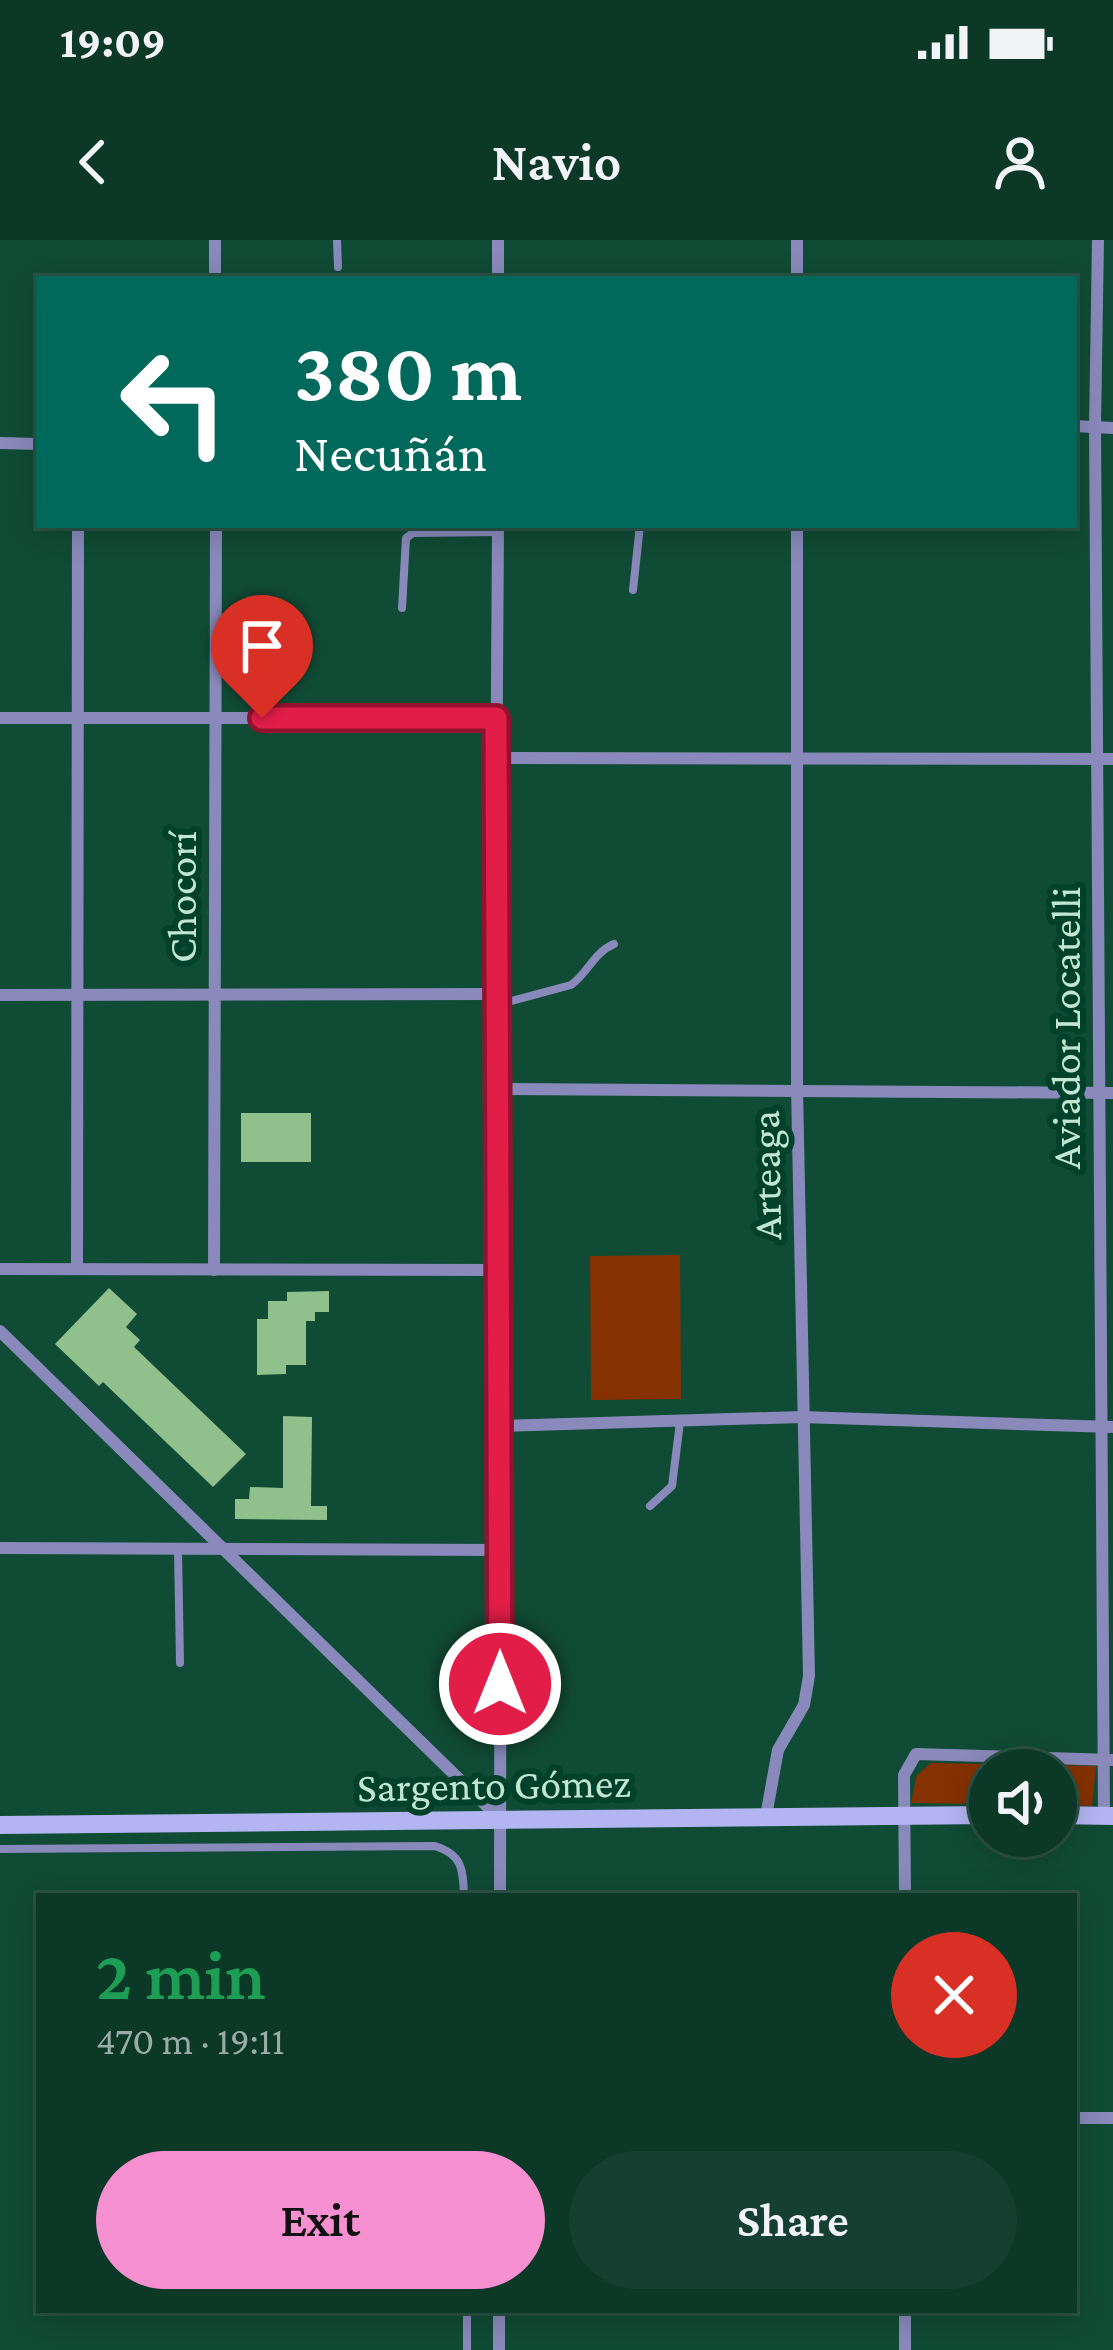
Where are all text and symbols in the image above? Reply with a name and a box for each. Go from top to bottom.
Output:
text: 19:09 [60,17,166,67]
icon: back [60,129,126,195]
icon: person [987,129,1053,195]
text: Navio [492,132,621,192]
icon: left [96,324,252,480]
text: 380 m [294,325,522,418]
text: Necuñán [294,423,487,483]
pin [211,595,313,718]
icon: arrive [229,613,295,679]
street label: Chocorí [158,829,205,963]
street label: Aviador Locatelli [1042,887,1089,1169]
street label: Arteaga [741,1110,790,1240]
position arrow [437,1621,563,1747]
map controls [969,1749,1077,1857]
button: sound [969,1749,1077,1857]
street label: Sargento Gómez [357,1759,631,1810]
button: close [891,1932,1017,2058]
text: 2 min [96,1934,266,2014]
text: 470 m · 19:11 [96,2019,285,2062]
button: Exit [96,2151,545,2289]
button: Share [569,2151,1017,2289]

